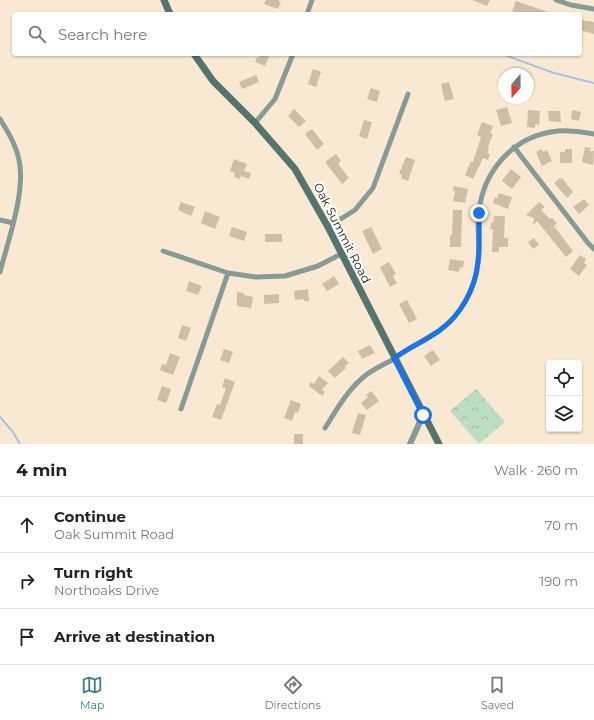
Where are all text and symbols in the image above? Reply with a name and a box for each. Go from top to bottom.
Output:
search box [12,12,582,56]
icon: search [26,23,48,45]
text: Search here [58,25,147,44]
north arrow [498,68,534,104]
street label: Oak Summit Road [311,180,374,286]
route end [470,204,488,222]
map controls [546,360,582,432]
button: locate [546,360,582,396]
button: layers [546,396,582,432]
route start [414,406,432,424]
text: 4 min [16,460,67,480]
text: Walk · 260 m [494,462,578,478]
text: Continue [54,507,126,526]
icon: ahead [16,514,38,536]
text: 70 m [545,517,578,533]
text: Oak Summit Road [54,526,174,542]
text: Turn right [54,563,133,582]
icon: right [16,570,38,592]
text: 190 m [540,573,578,589]
text: Northoaks Drive [54,582,159,598]
icon: arrive [16,626,38,648]
text: Arrive at destination [54,627,215,646]
tab: Map [80,674,104,712]
tab: Directions [265,674,321,712]
tab: Saved [481,674,514,712]

